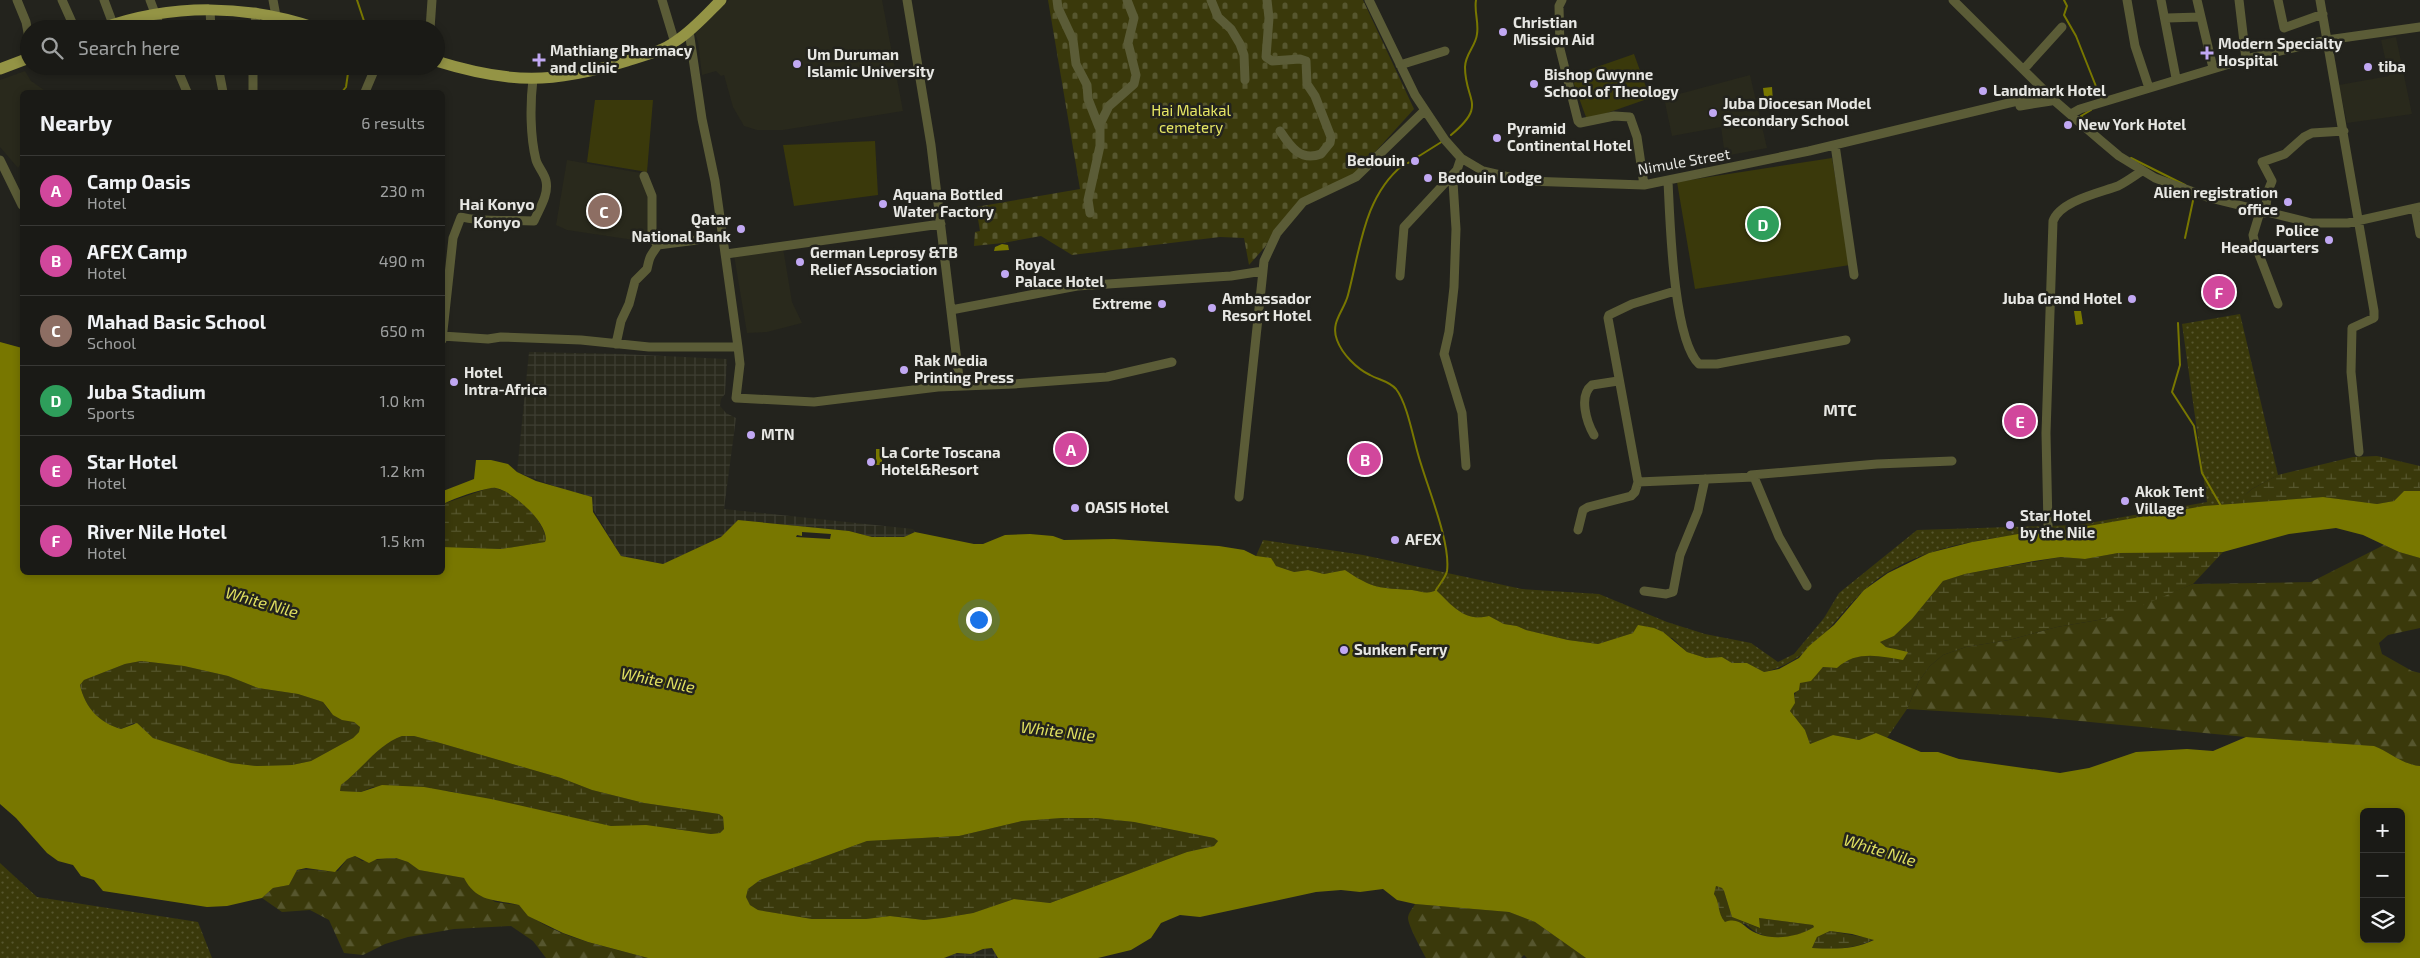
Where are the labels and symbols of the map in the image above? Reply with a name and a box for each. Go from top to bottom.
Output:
place label: Christian Mission Aid [1513,13,1595,48]
marker: Christian Mission Aid [1497,26,1509,38]
place label: Modern Specialty Hospital [2218,34,2343,69]
place label: Mathiang Pharmacy and clinic [550,41,693,76]
place label: Um Duruman Islamic University [807,45,935,81]
marker: Modern Specialty Hospital [2200,46,2214,60]
marker: Mathiang Pharmacy and clinic [532,53,546,67]
place label: tiba [2378,57,2406,75]
marker: Um Duruman Islamic University [791,58,803,70]
marker: tiba [2362,61,2374,73]
place label: Bishop Gwynne School of Theology [1544,65,1679,101]
marker: Bishop Gwynne School of Theology [1528,78,1540,90]
place label: Landmark Hotel [1993,81,2106,99]
marker: Landmark Hotel [1977,85,1989,97]
place label: Juba Diocesan Model Secondary School [1723,94,1871,130]
park label: Hai Malakal cemetery [1151,101,1231,136]
marker: Juba Diocesan Model Secondary School [1707,107,1719,119]
place label: New York Hotel [2078,115,2186,133]
place label: Pyramid Continental Hotel [1507,119,1632,154]
marker: New York Hotel [2062,119,2074,131]
marker: Pyramid Continental Hotel [1491,132,1503,144]
street label: Nimule Street [1636,144,1732,178]
place label: Bedouin [1347,151,1405,169]
marker: Bedouin [1409,155,1421,167]
place label: Bedouin Lodge [1438,168,1542,186]
marker: Bedouin Lodge [1422,172,1434,184]
place label: Alien registration office [2154,183,2278,218]
place label: Aquana Bottled Water Factory [893,185,1003,221]
pin: C [588,192,620,230]
district label: Hai Konyo Konyo [459,194,535,232]
marker: Alien registration office [2282,196,2294,208]
marker: Aquana Bottled Water Factory [877,198,889,210]
pin: D [1747,205,1779,243]
place label: Qatar National Bank [632,210,732,245]
place label: Police Headquarters [2221,221,2319,256]
marker: Qatar National Bank [735,223,747,235]
marker: Police Headquarters [2323,234,2335,246]
place label: German Leprosy &TB Relief Association [810,243,958,278]
place label: Royal Palace Hotel [1015,255,1104,290]
marker: German Leprosy &TB Relief Association [794,256,806,268]
marker: Royal Palace Hotel [999,268,1011,280]
pin: F [2203,273,2235,311]
place label: Ambassador Resort Hotel [1222,289,1312,324]
place label: Juba Grand Hotel [2002,289,2122,307]
marker: Juba Grand Hotel [2126,293,2138,305]
place label: Extreme [1092,294,1152,312]
marker: Extreme [1156,298,1168,310]
marker: Ambassador Resort Hotel [1206,302,1218,314]
place label: Rak Media Printing Press [914,351,1014,386]
place label: Hotel Intra-Africa [464,363,547,398]
marker: Rak Media Printing Press [898,364,910,376]
marker: Hotel Intra-Africa [448,376,460,388]
district label: MTC [1823,400,1857,419]
pin: E [2004,402,2036,440]
place label: MTN [761,425,795,443]
marker: MTN [745,429,757,441]
pin: A [1055,430,1087,468]
pin: B [1349,440,1381,478]
place label: La Corte Toscana Hotel&Resort [881,443,1001,478]
marker: La Corte Toscana Hotel&Resort [865,456,877,468]
place label: Akok Tent Village [2135,482,2204,517]
marker: Akok Tent Village [2119,495,2131,507]
place label: OASIS Hotel [1085,498,1169,516]
marker: OASIS Hotel [1069,502,1081,514]
place label: Star Hotel by the Nile [2020,506,2095,542]
marker: Star Hotel by the Nile [2004,519,2016,531]
place label: AFEX [1405,530,1442,548]
marker: AFEX [1389,534,1401,546]
water label: White Nile [224,582,301,621]
your location [966,607,992,633]
place label: Sunken Ferry [1354,640,1448,659]
marker: Sunken Ferry [1338,644,1350,656]
water label: White Nile [620,663,697,696]
water label: White Nile [1020,717,1097,745]
water label: White Nile [1842,829,1919,870]

